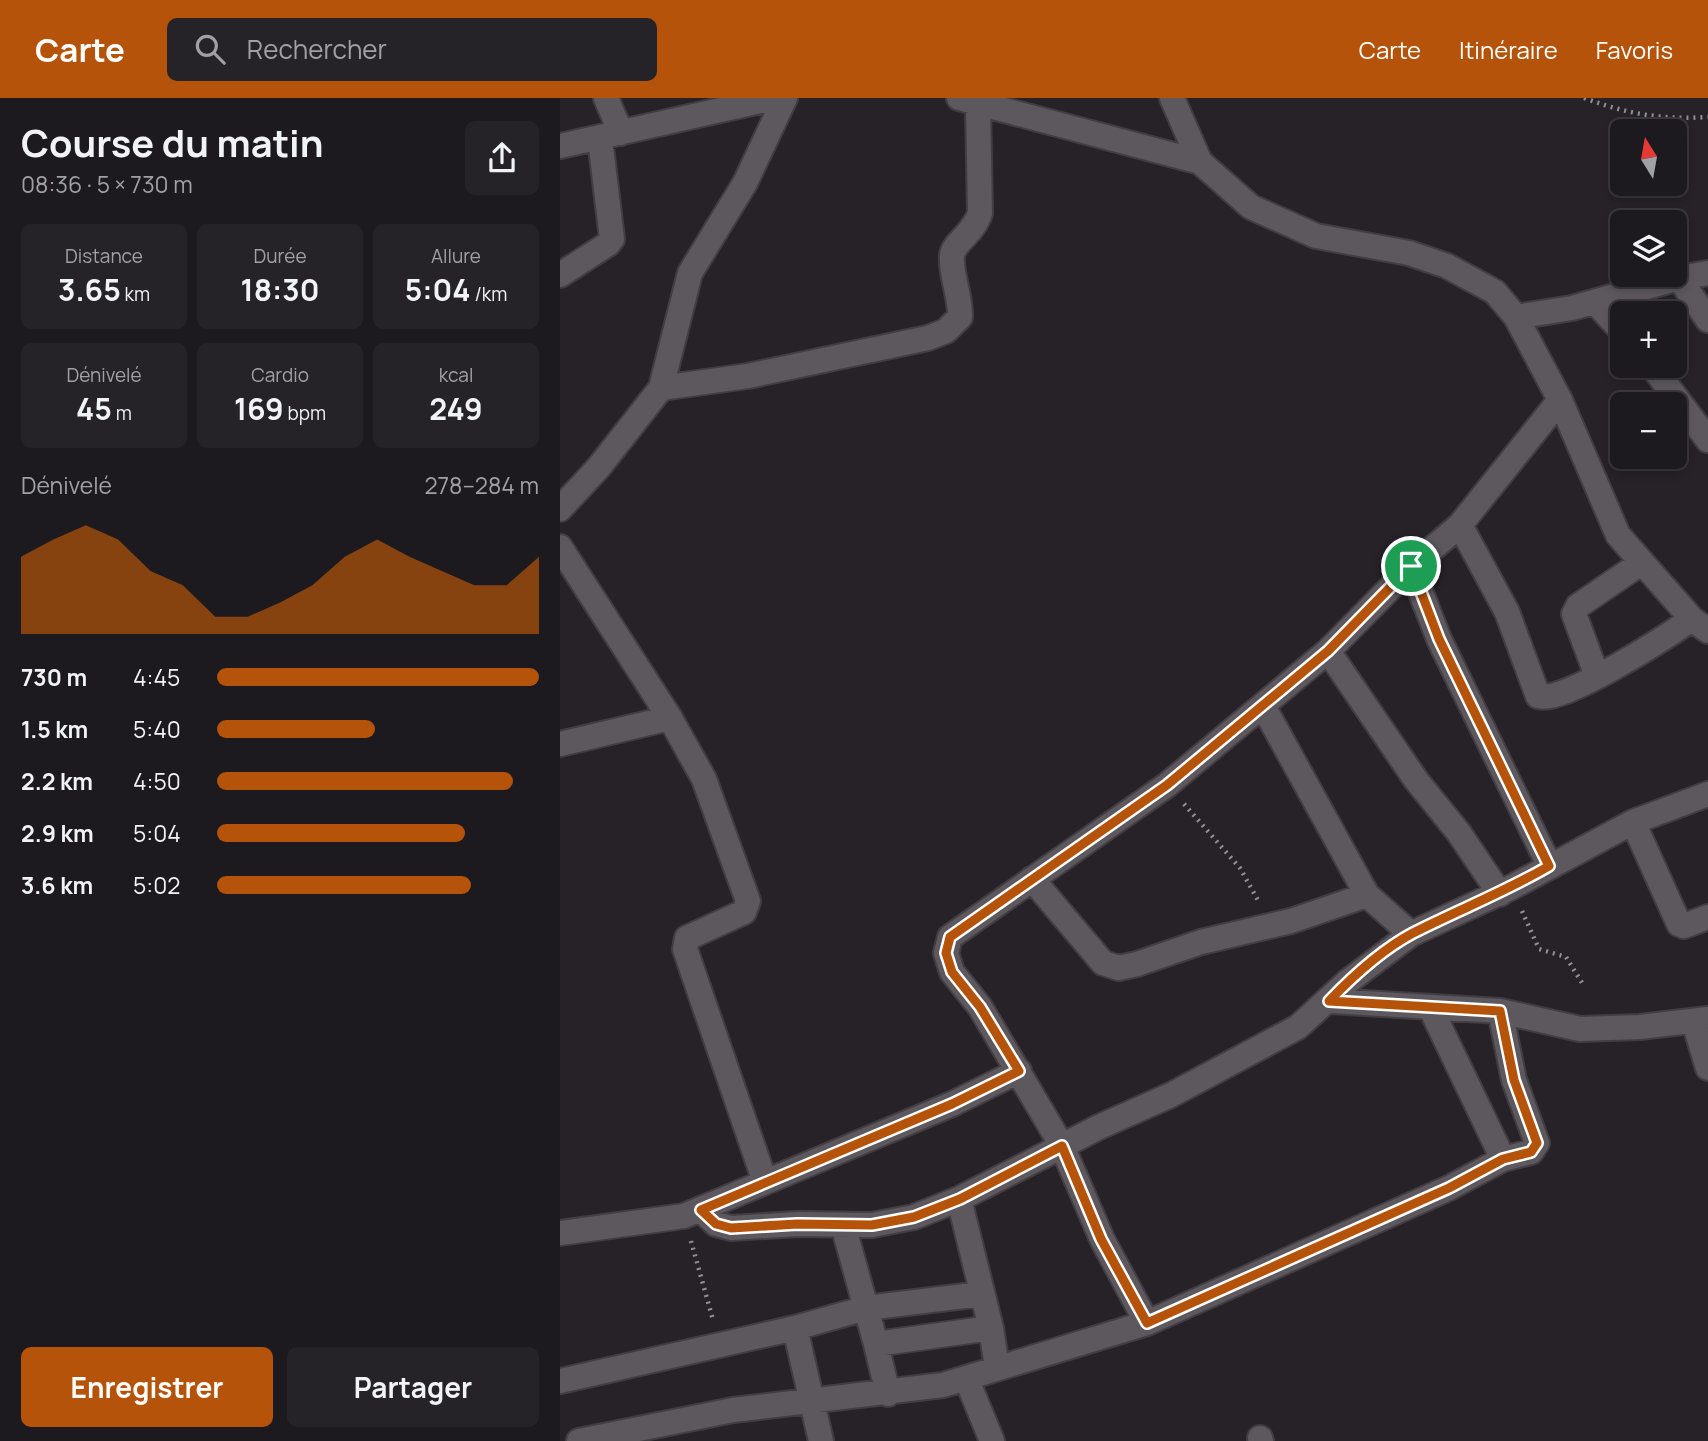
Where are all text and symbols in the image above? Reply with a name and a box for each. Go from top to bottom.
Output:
search box [167,18,657,81]
text: Carte [35,27,125,72]
icon: search [191,30,229,68]
text: Rechercher [247,31,387,67]
text: Carte [1359,33,1421,66]
text: Itinéraire [1459,33,1558,66]
text: Favoris [1596,33,1673,66]
text: Course du matin [21,116,324,168]
north arrow [1610,119,1687,196]
map controls [1610,119,1687,469]
button: share [465,121,539,195]
text: 08:36 · 5 × 730 m [21,168,193,200]
button: layers [1610,210,1687,287]
text: Distance [65,243,143,269]
text: Durée [253,243,307,269]
text: Allure [431,243,481,269]
text: 3.65 [58,269,121,310]
text: 18:30 [241,269,319,310]
text: 5:04 [405,269,471,310]
text: km [121,281,150,307]
text: /km [471,281,507,307]
button: + [1610,301,1687,378]
text: Dénivelé [66,362,142,388]
text: Cardio [251,362,309,388]
text: kcal [439,362,473,388]
text: 45 [76,388,112,429]
text: 169 [234,388,284,429]
text: 249 [429,388,483,429]
button: − [1610,392,1687,469]
text: m [112,400,132,426]
text: bpm [284,400,326,426]
text: Dénivelé [21,469,112,501]
text: 278–284 m [424,469,539,501]
pin [1381,536,1441,596]
icon: arrive [1392,547,1430,585]
text: 730 m [21,661,87,693]
text: 4:45 [133,661,180,693]
text: 1.5 km [21,713,88,745]
text: 5:40 [133,713,181,745]
text: 2.2 km [21,765,93,797]
text: 4:50 [133,765,181,797]
text: 2.9 km [21,817,94,849]
text: 5:04 [133,817,181,849]
text: 3.6 km [21,869,93,901]
text: 5:02 [133,869,180,901]
button: Enregistrer [21,1347,273,1427]
button: Partager [287,1347,539,1427]

